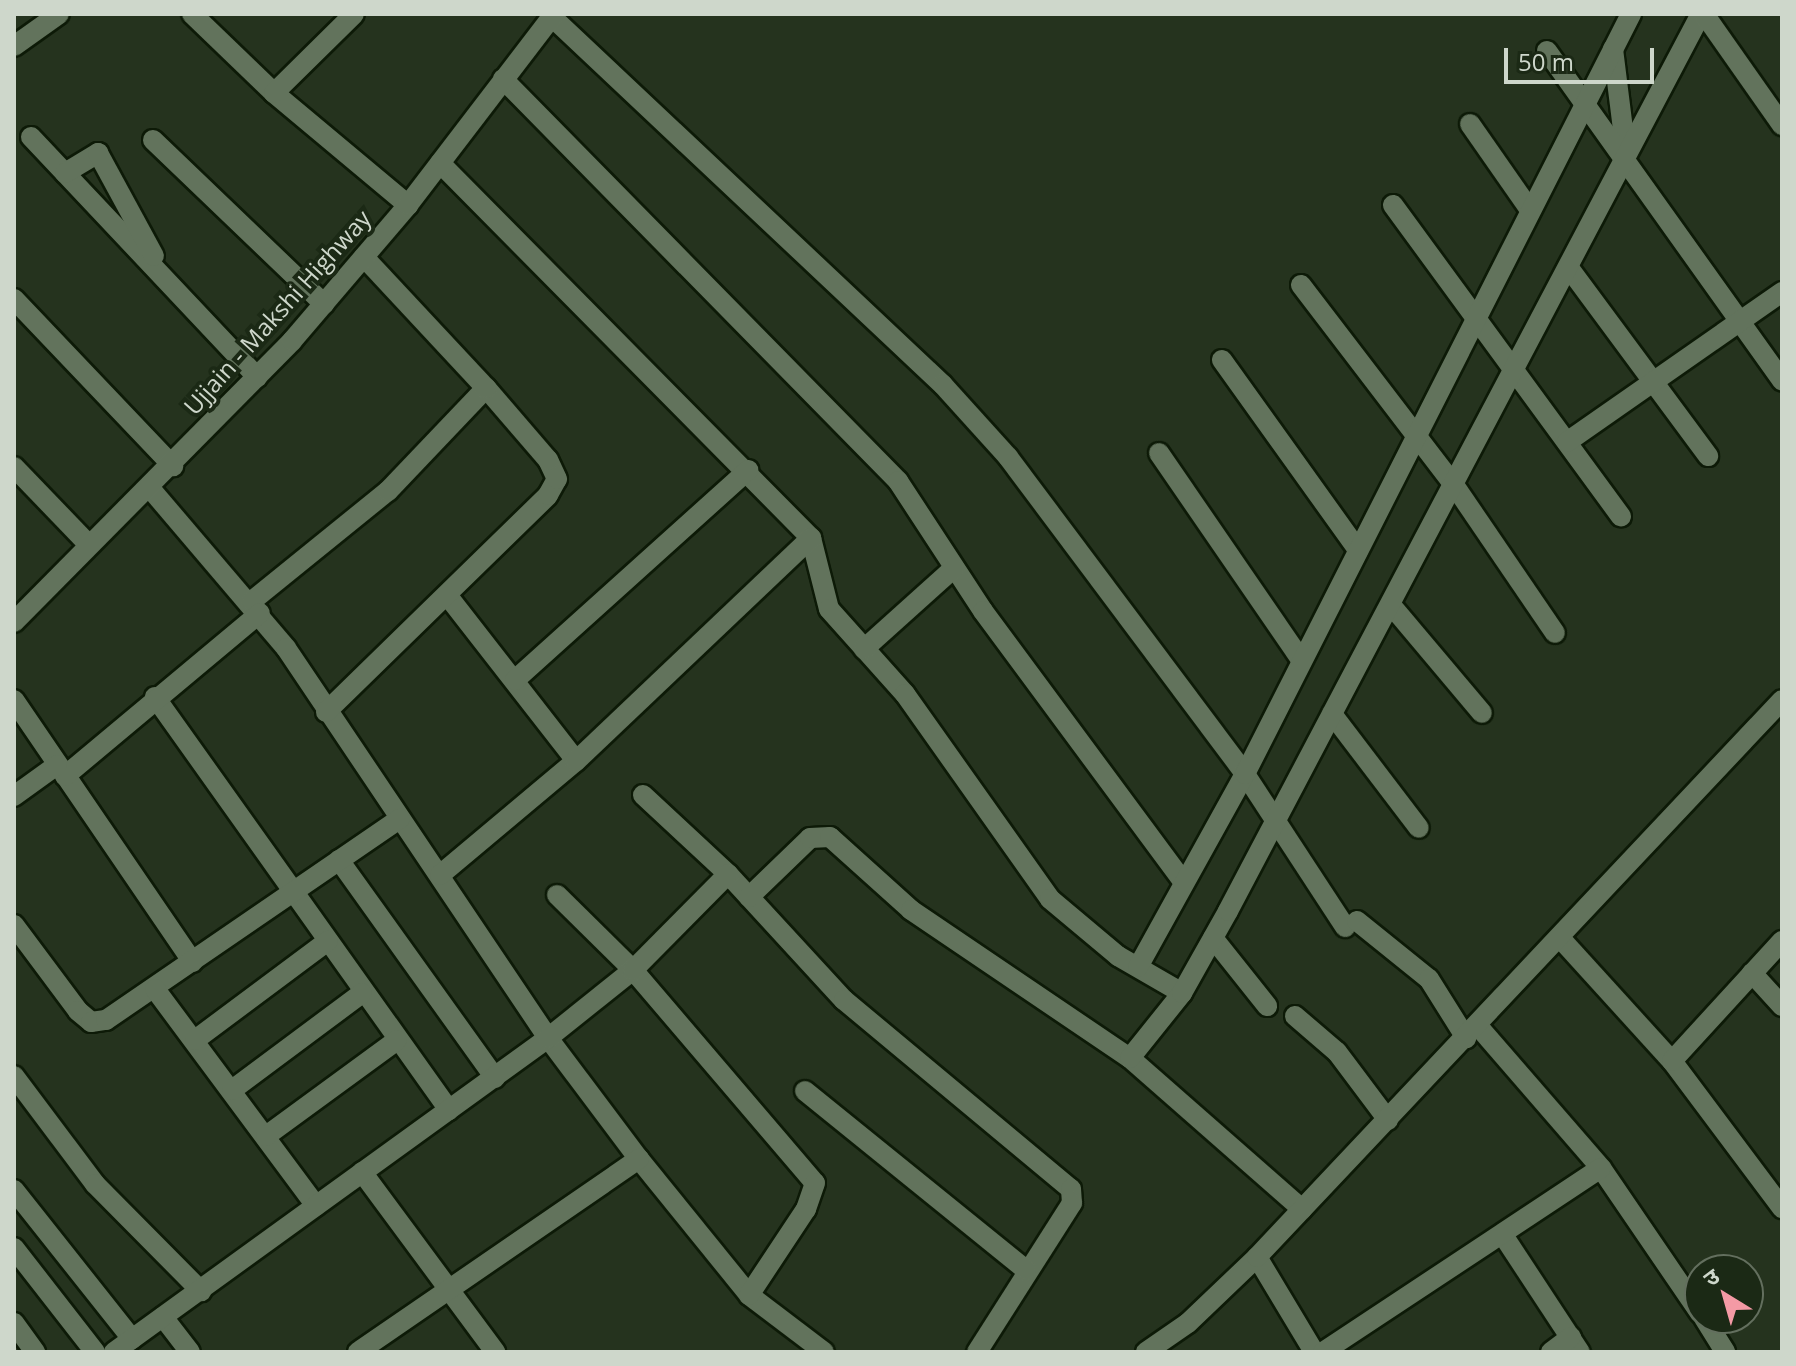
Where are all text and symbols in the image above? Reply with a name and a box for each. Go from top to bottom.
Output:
scale bar [1508,32,1658,82]
text: 50 m [1518,45,1574,78]
street label: Ujjain - Makshi Highway [178,204,376,420]
north arrow [1684,1254,1764,1334]
text: उ [1697,1261,1725,1292]

